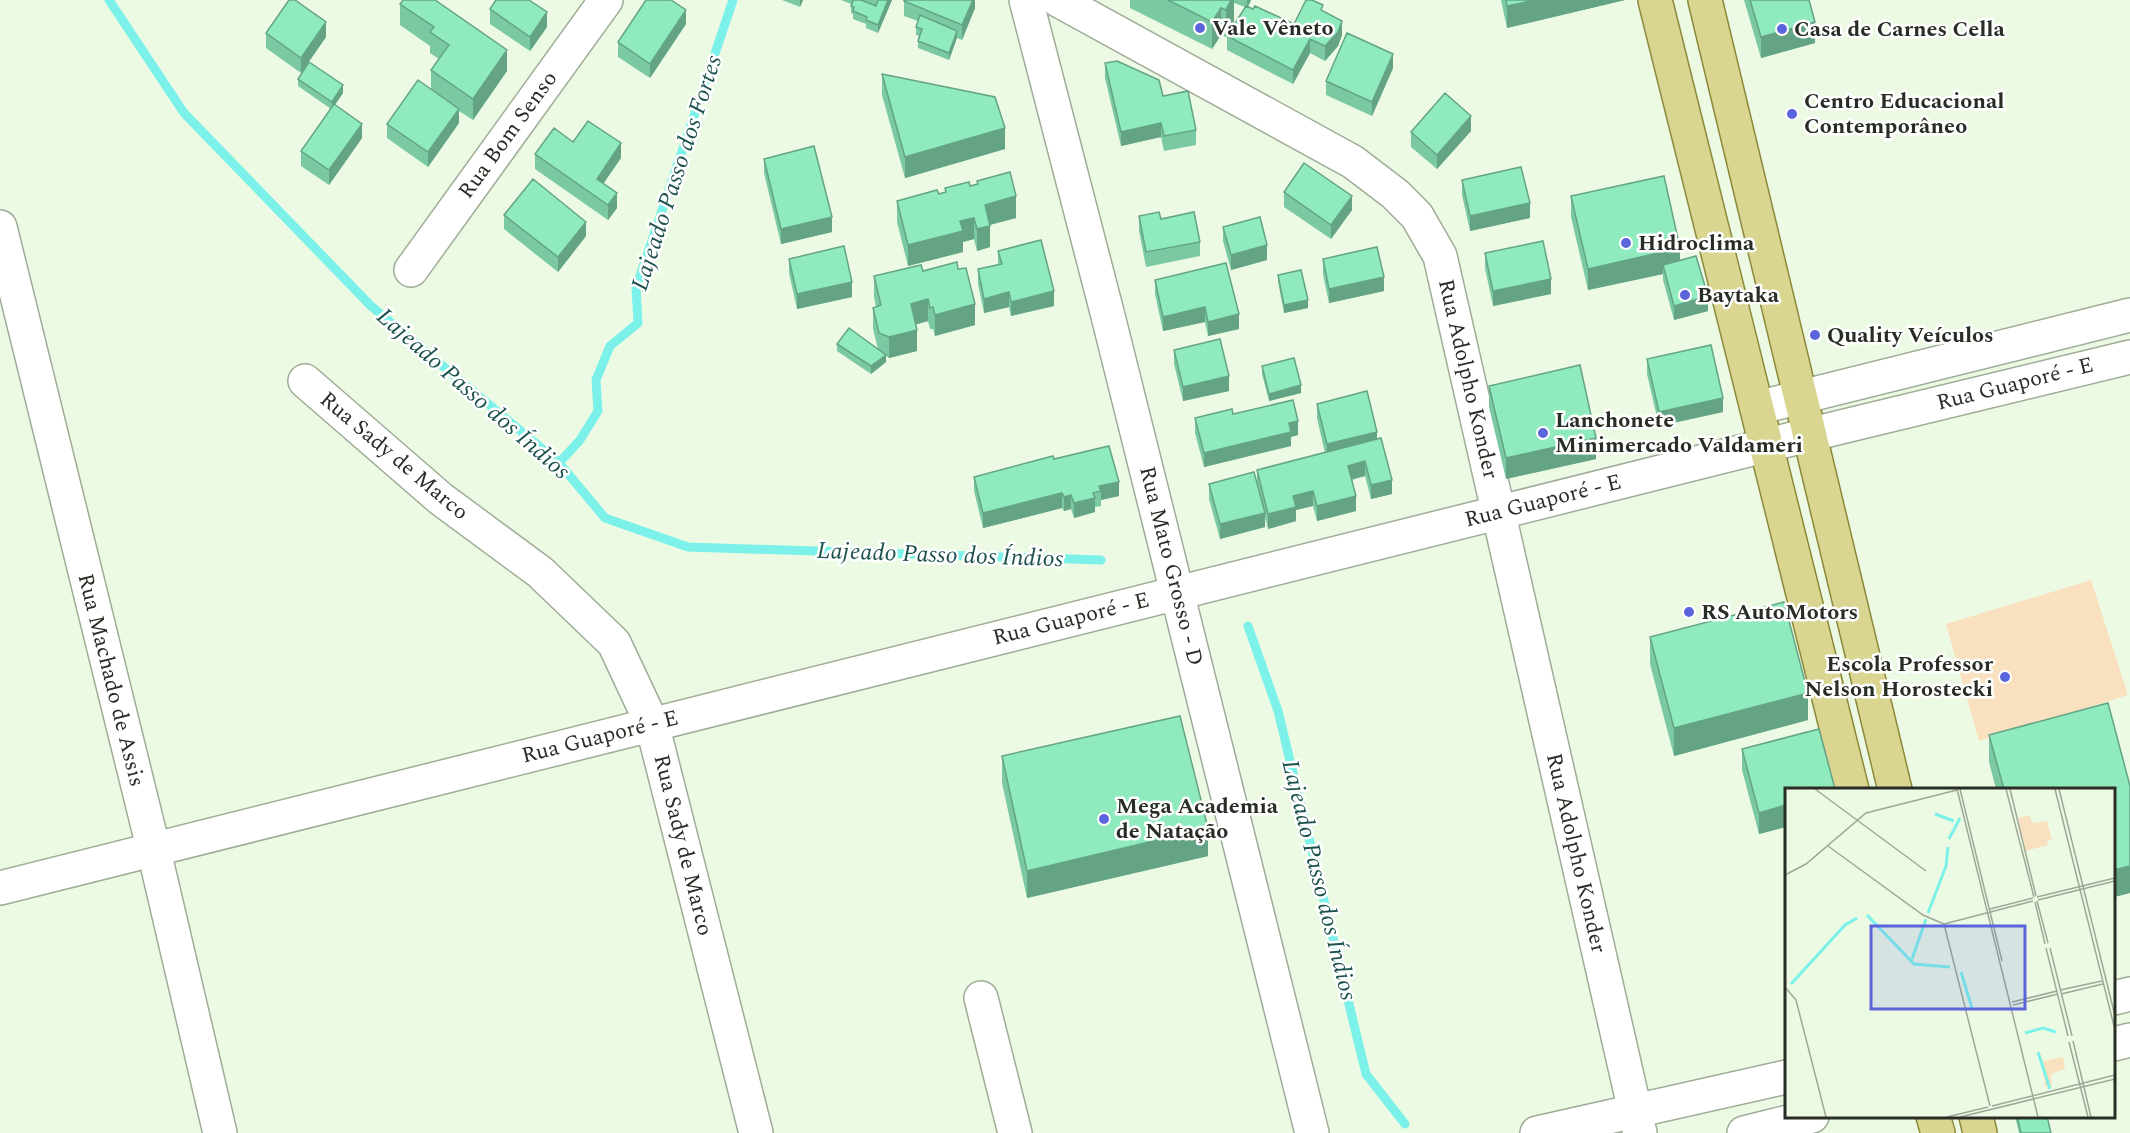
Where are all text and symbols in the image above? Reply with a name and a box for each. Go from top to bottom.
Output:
place label: Vale Vêneto [1212,12,1333,45]
place label: Casa de Carnes Cella [1794,13,2005,46]
marker: Vale Vêneto [1193,21,1207,35]
marker: Casa de Carnes Cella [1775,22,1789,36]
water label: Lajeado Passo dos Fortes [622,50,732,295]
street label: Rua Bom Senso [450,64,566,206]
place label: Centro Educacional Contemporâneo [1804,85,2004,143]
marker: Centro Educacional Contemporâneo [1785,107,1799,121]
place label: Hidroclima [1638,227,1755,260]
marker: Hidroclima [1619,236,1633,250]
street label: Rua Adolpho Konder [1429,276,1507,482]
place label: Baytaka [1697,279,1780,312]
marker: Baytaka [1678,288,1692,302]
water label: Lajeado Passo dos Índios [368,299,578,489]
place label: Quality Veículos [1827,319,1994,352]
marker: Quality Veículos [1808,328,1822,342]
street label: Rua Guaporé - E [1933,349,2097,419]
street label: Rua Sady de Marco [312,384,476,528]
place label: Lanchonete Minimercado Valdameri [1555,404,1803,462]
marker: Lanchonete Minimercado Valdameri [1536,426,1550,440]
street label: Rua Mato Grosso - D [1130,463,1212,669]
street label: Rua Guaporé - E [1461,466,1625,536]
water label: Lajeado Passo dos Índios [816,533,1064,577]
street label: Rua Machado de Assis [69,570,153,790]
street label: Rua Guaporé - E [989,584,1153,654]
place label: RS AutoMotors [1701,596,1858,629]
marker: RS AutoMotors [1682,605,1696,619]
place label: Escola Professor Nelson Horostecki [1805,648,1994,706]
marker: Escola Professor Nelson Horostecki [1998,670,2012,684]
street label: Rua Guaporé - E [518,702,682,772]
street label: Rua Adolpho Konder [1537,750,1615,956]
street label: Rua Sady de Marco [645,751,721,939]
water label: Lajeado Passo dos Índios [1272,756,1366,1005]
inset map [1785,788,2115,1118]
place label: Mega Academia de Natação [1116,790,1279,848]
marker: Mega Academia de Natação [1097,812,1111,826]

